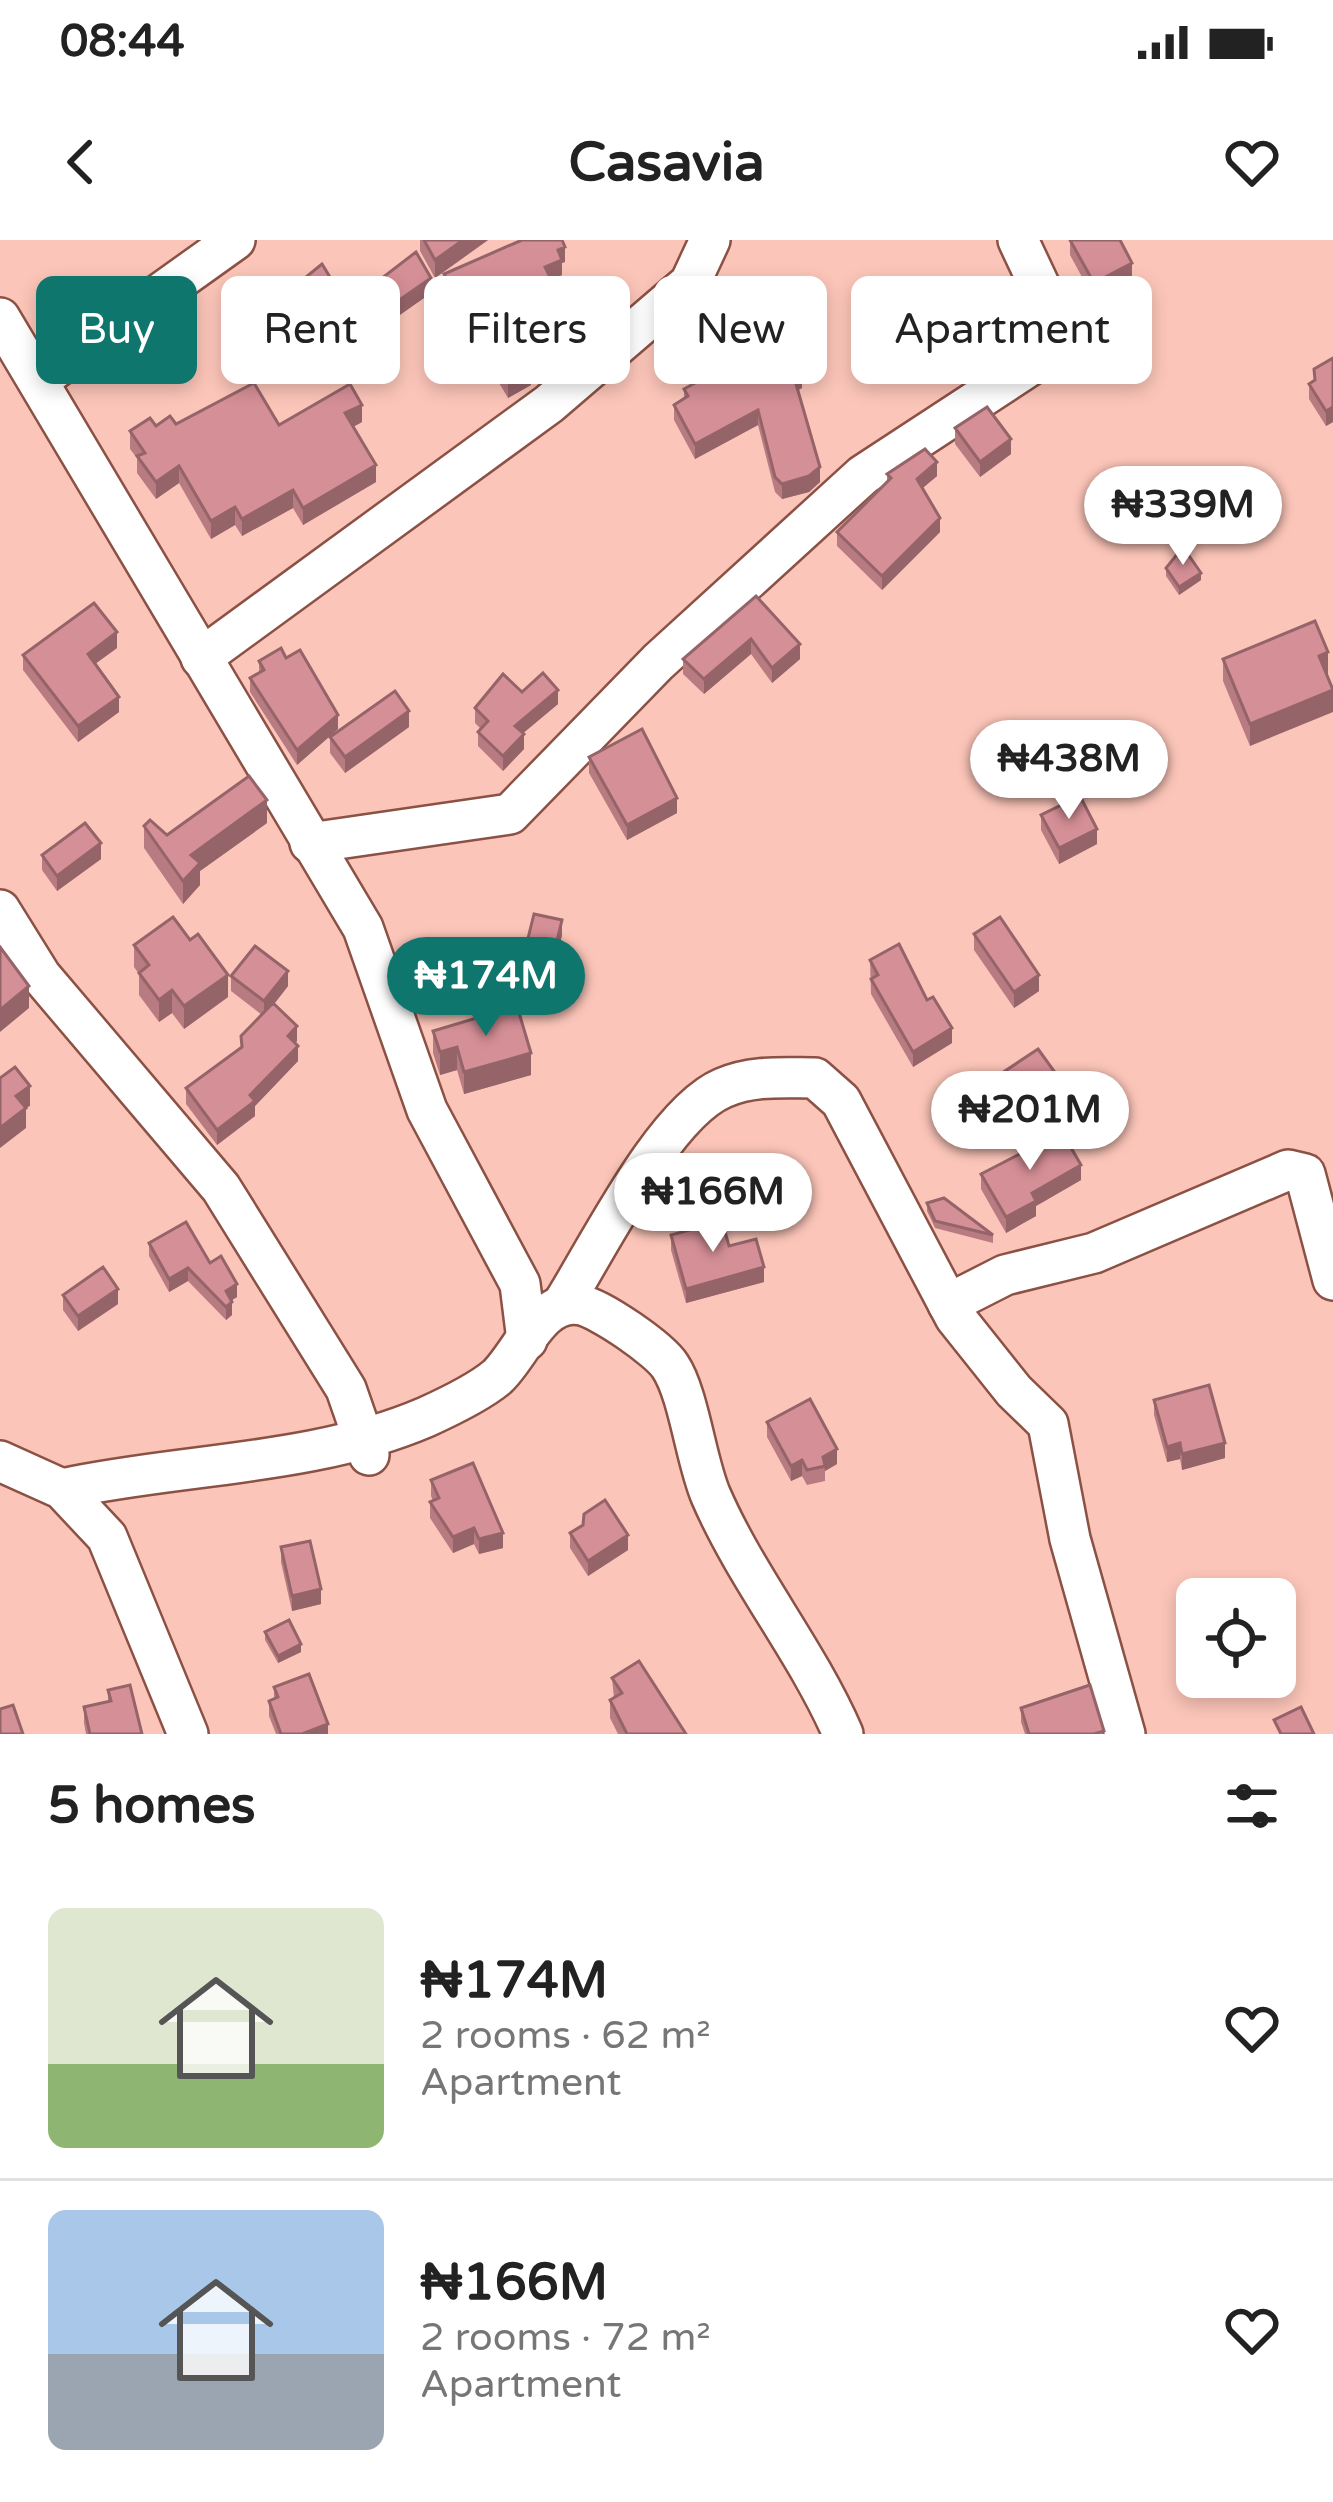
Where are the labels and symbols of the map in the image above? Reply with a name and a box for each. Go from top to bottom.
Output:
pin: ₦339M [1099,466,1267,568]
pin: ₦438M [985,720,1153,822]
pin: ₦174M [402,937,570,1039]
pin: ₦201M [946,1071,1114,1173]
pin: ₦166M [629,1153,797,1255]

